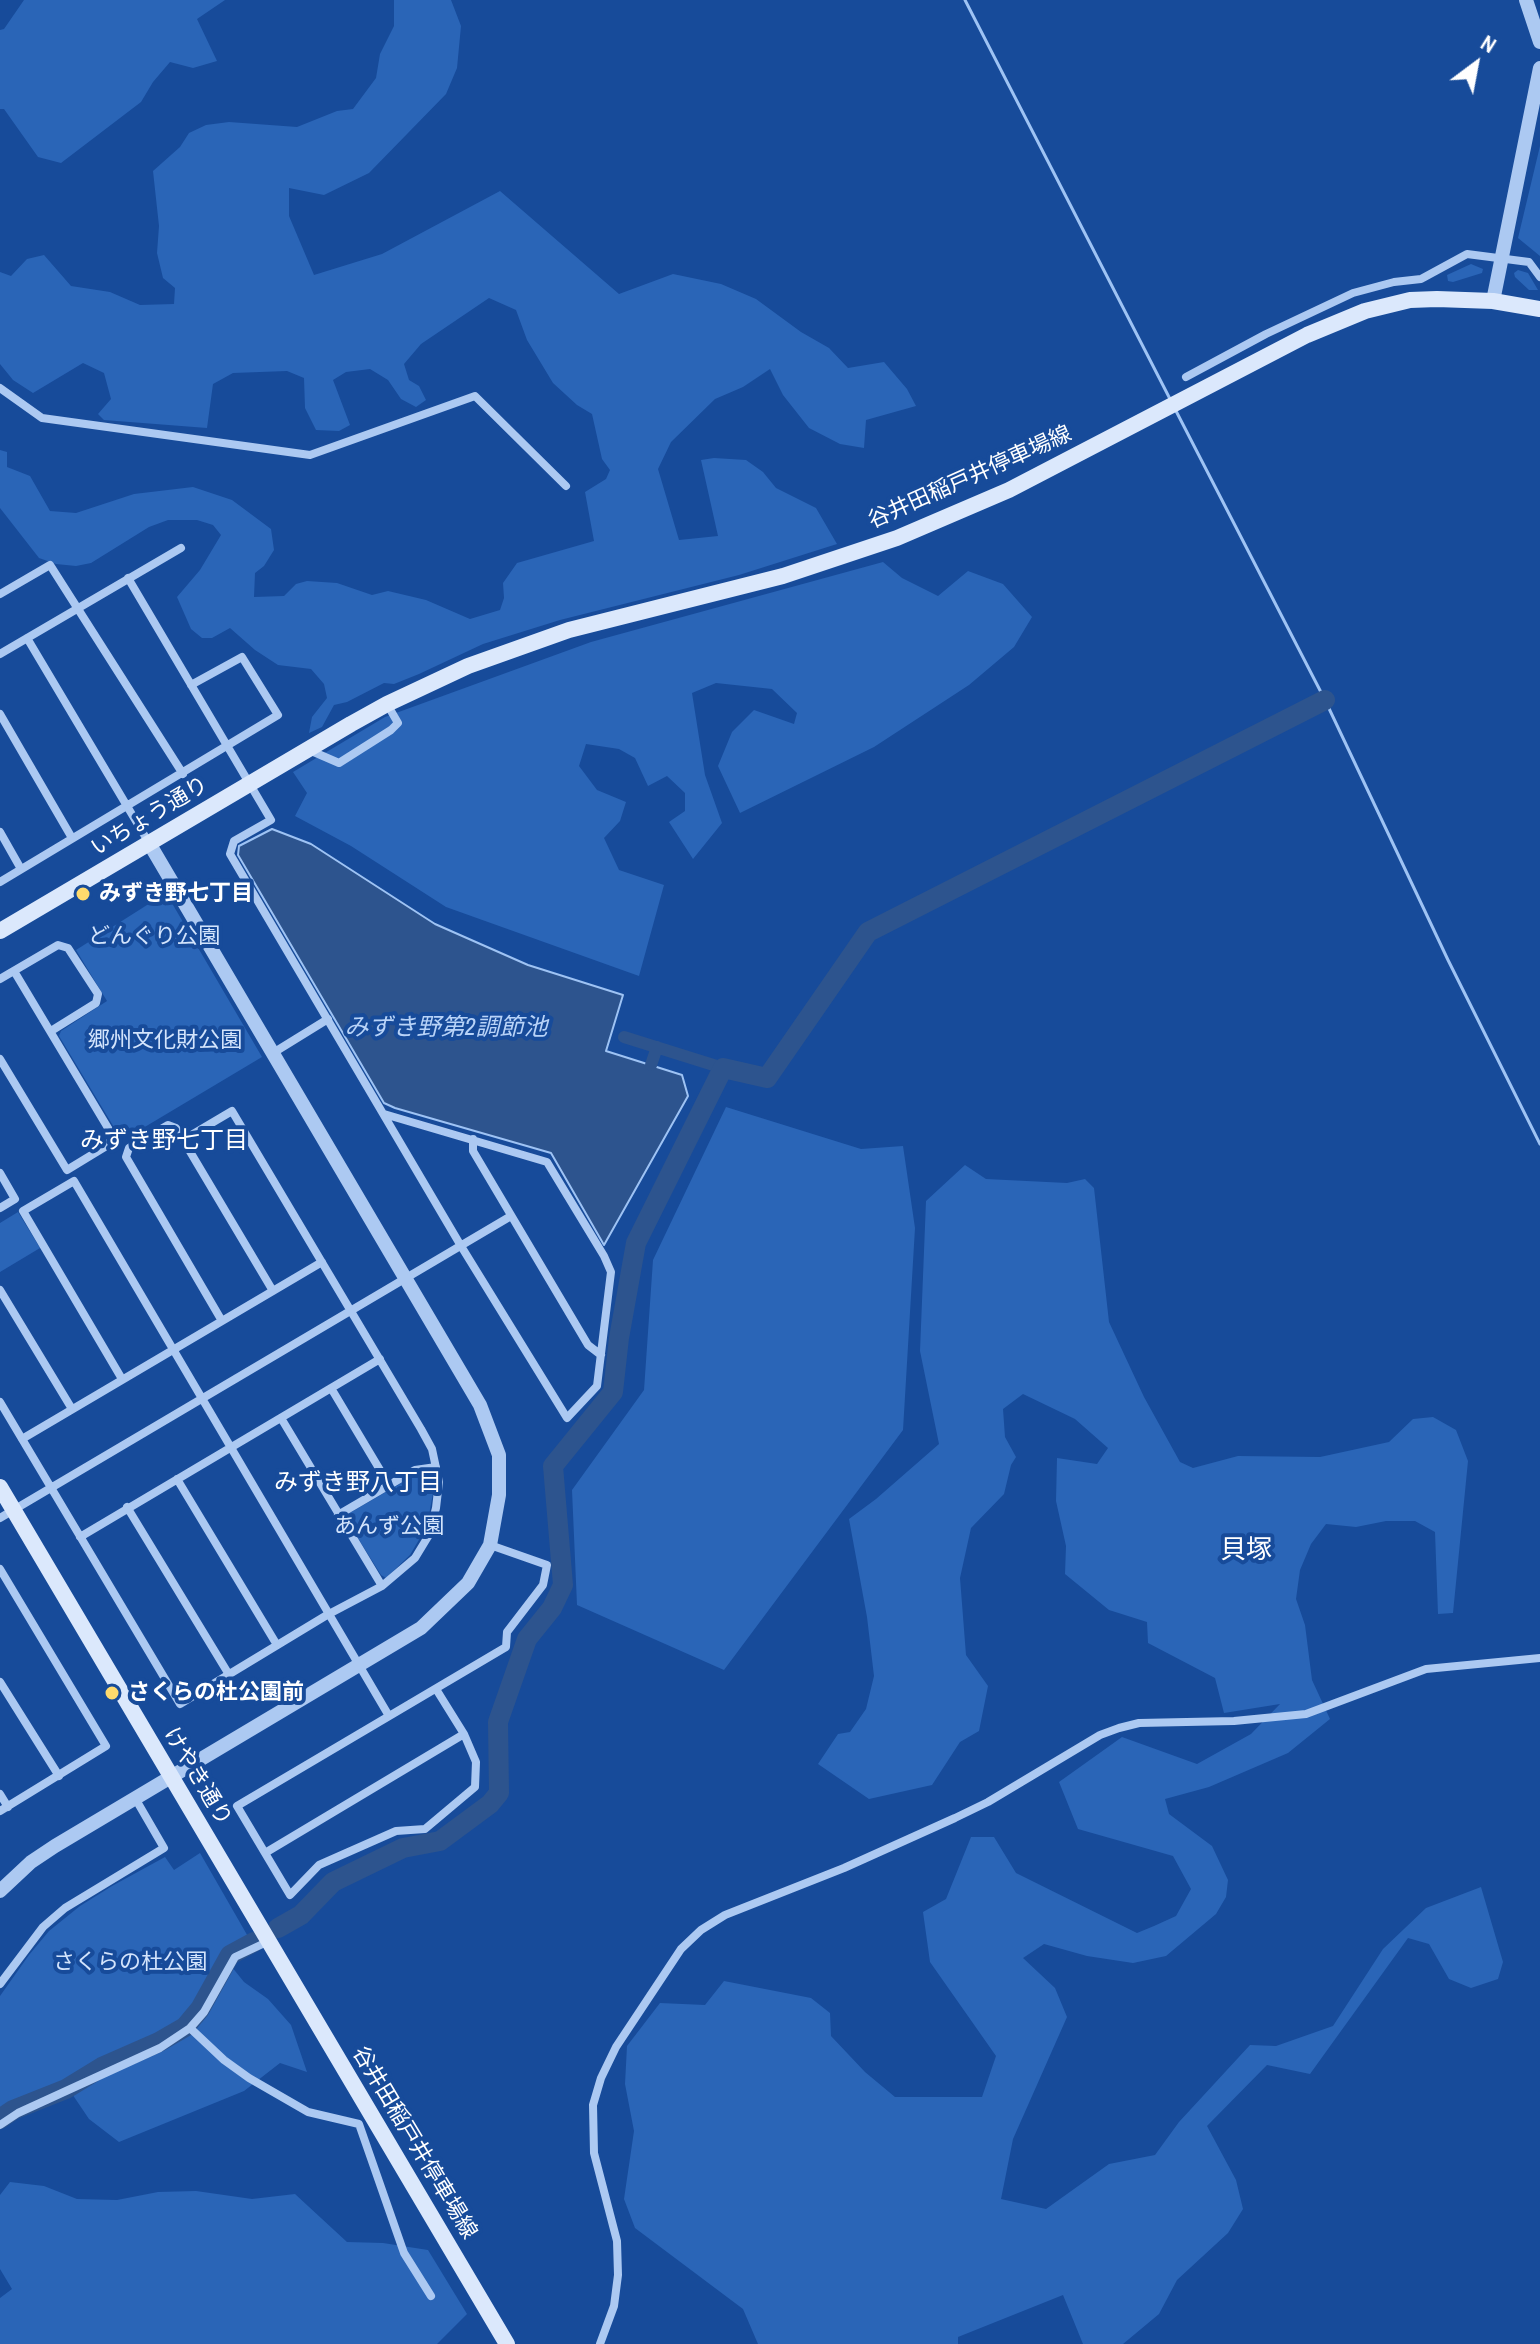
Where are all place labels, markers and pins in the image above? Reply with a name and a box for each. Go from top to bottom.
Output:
place label: みずき野七丁目 [99,881,253,907]
marker: みずき野七丁目 [74,885,92,903]
place label: さくらの杜公園前 [128,1680,304,1706]
marker: さくらの杜公園前 [103,1684,121,1702]

